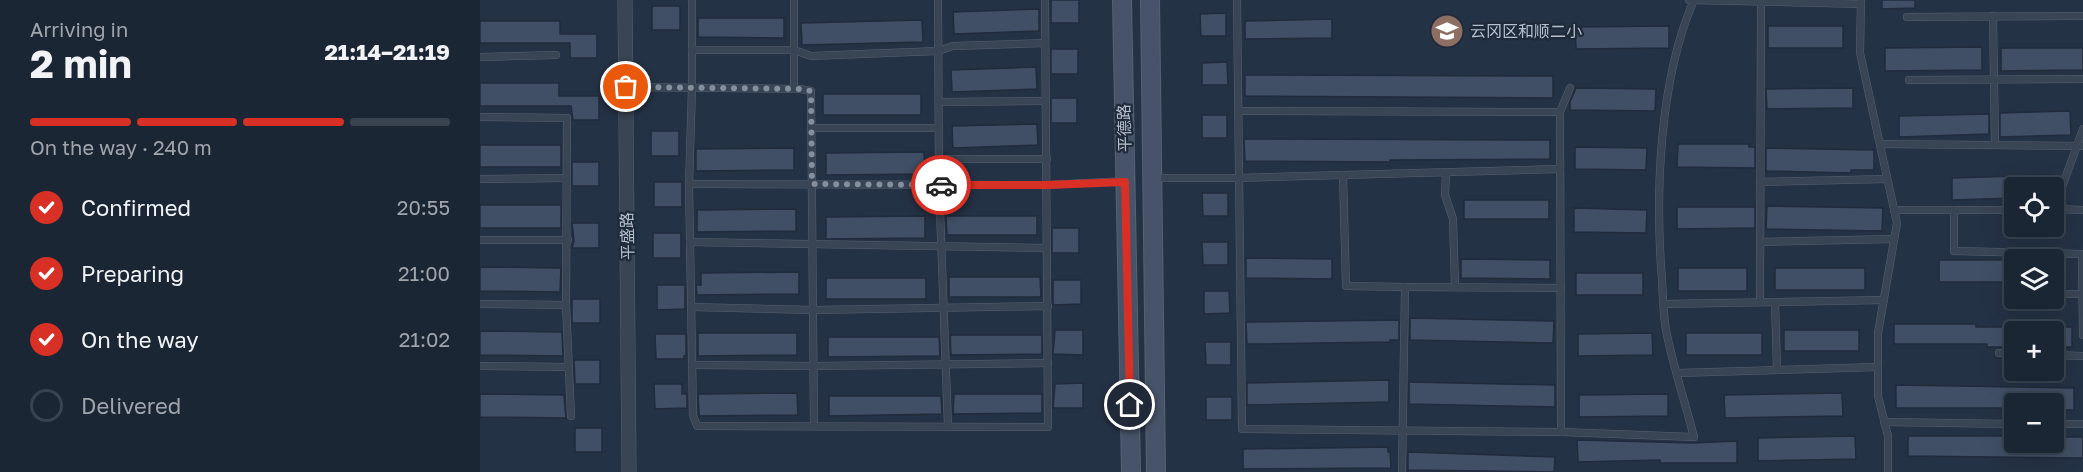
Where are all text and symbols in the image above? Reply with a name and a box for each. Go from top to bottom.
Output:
school or university icon: 云冈区和顺二小 [1429,13,1465,49]
text: Arriving in [30,17,128,41]
place label: 云冈区和顺二小 [1470,21,1582,41]
text: 21:14–21:19 [324,38,450,65]
text: 2 min [30,40,132,87]
pin [600,61,651,112]
icon: bag [609,70,642,103]
street label: 平德路 [1114,104,1134,152]
text: On the way · 240 m [30,135,212,159]
courier [911,155,971,215]
icon: car [925,169,958,202]
map controls [2004,177,2064,453]
button: locate [2004,177,2064,237]
icon: check [30,191,63,224]
text: Confirmed [81,194,191,221]
text: 20:55 [397,195,450,219]
street label: 平盛路 [617,212,637,260]
button: layers [2004,249,2064,309]
icon: check [30,257,63,290]
text: Preparing [81,260,184,287]
text: 21:00 [398,261,450,285]
button: + [2004,321,2064,381]
icon: check [30,323,63,356]
text: On the way [81,326,199,353]
text: 21:02 [399,327,450,351]
pin [1104,379,1155,430]
icon: home [1113,388,1146,421]
text: Delivered [81,392,181,419]
button: − [2004,393,2064,453]

